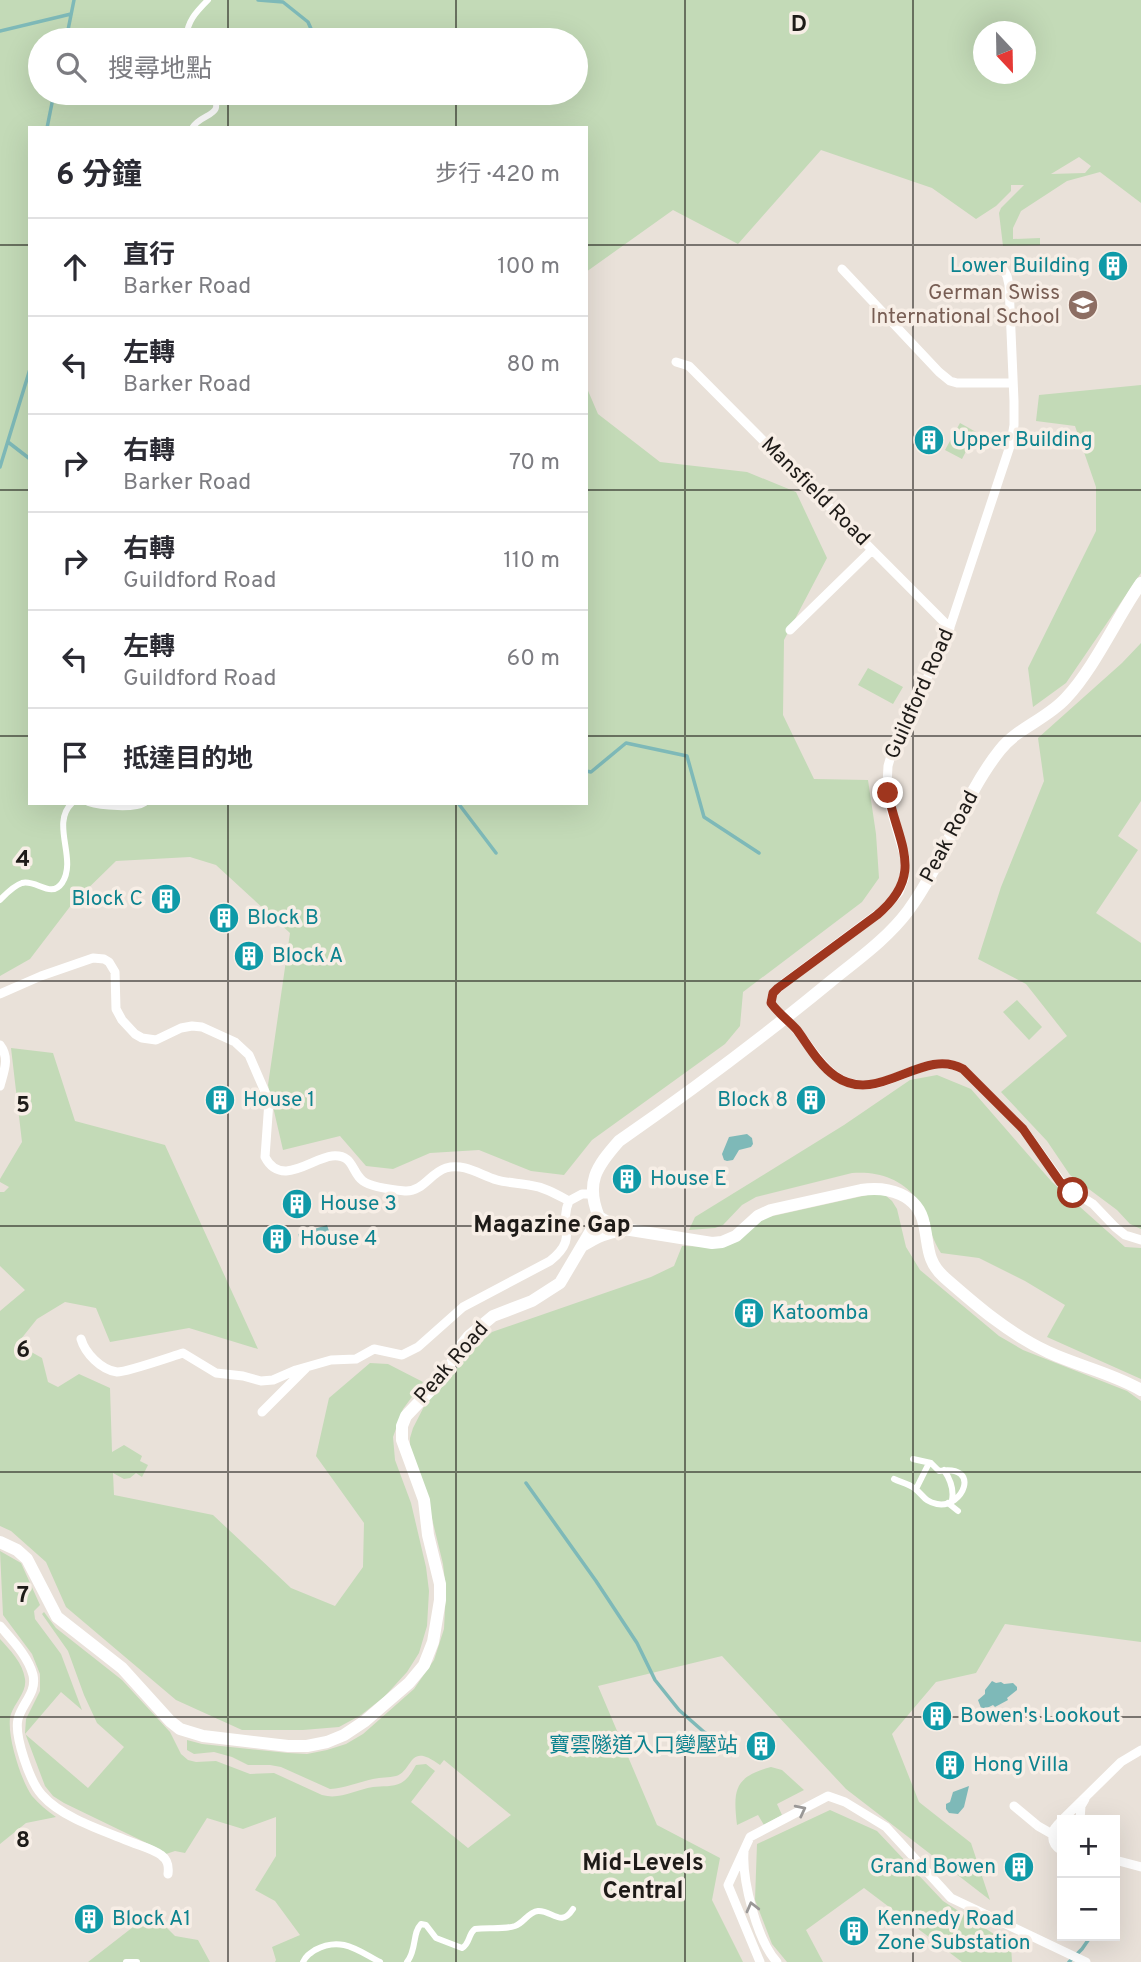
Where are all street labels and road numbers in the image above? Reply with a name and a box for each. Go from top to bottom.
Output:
street label: Mansfield Road [755,432,875,552]
street label: Guildford Road [879,625,961,763]
street label: Peak Road [915,786,985,888]
street label: Peak Road [409,1316,495,1410]

